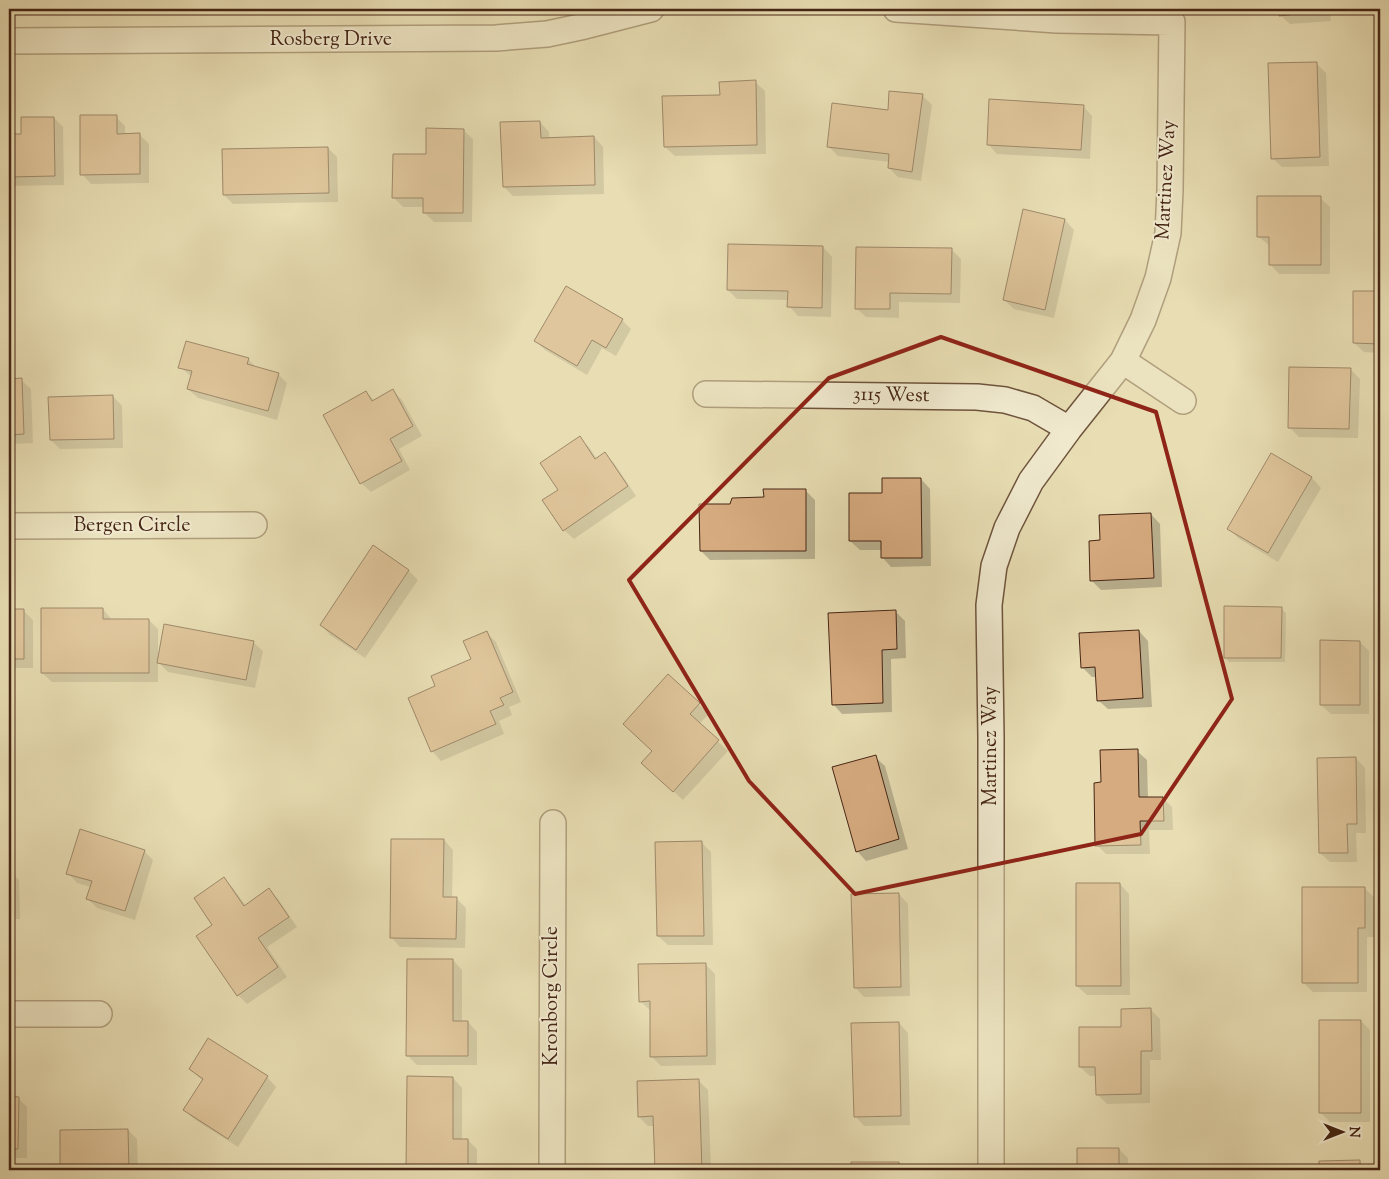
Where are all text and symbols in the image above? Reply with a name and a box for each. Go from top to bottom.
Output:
street label: Rosberg Drive [270,26,392,55]
street label: Martinez Way [1149,119,1185,241]
street label: 3115 West [852,381,930,411]
street label: Bergen Circle [73,512,191,541]
street label: Martinez Way [977,686,1006,806]
street label: Kronborg Circle [538,926,567,1066]
north arrow [1316,1106,1366,1156]
text: N [1343,1126,1363,1138]

